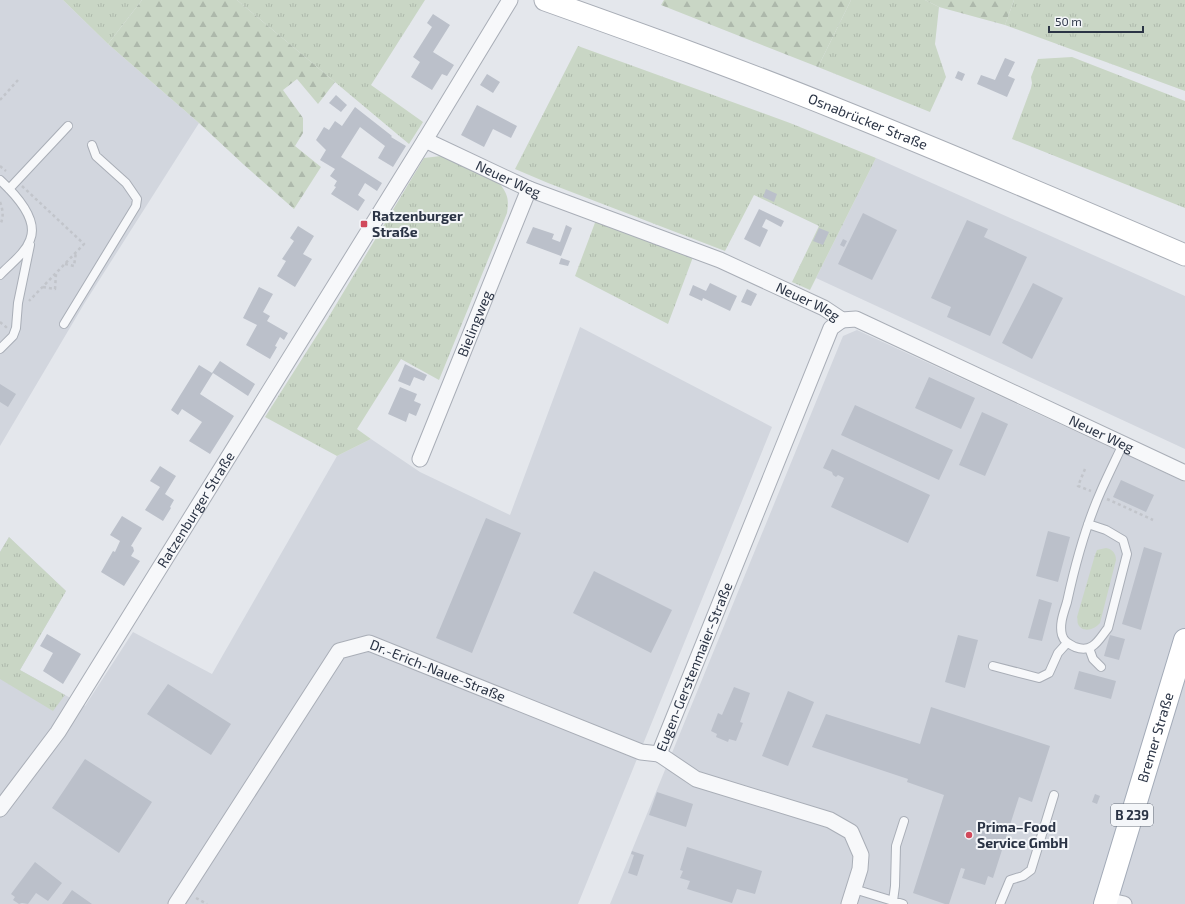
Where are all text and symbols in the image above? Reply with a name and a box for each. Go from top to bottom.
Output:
scale bar [1049,8,1143,34]
text: 50 m [1055,14,1082,28]
street label: Osnabrücker Straße [806,89,930,153]
street label: Neuer Weg [473,156,543,201]
place label: Ratzenburger Straße [372,207,463,240]
marker: Ratzenburger Straße [359,219,369,229]
street label: Neuer Weg [773,278,844,324]
street label: Bielingweg [453,288,495,359]
street label: Neuer Weg [1067,411,1137,456]
street label: Ratzenburger Straße [153,448,238,570]
street label: Eugen-Gerstenmaier-Straße [652,579,736,754]
street label: Dr.-Erich-Naue-Straße [368,635,508,705]
street label: Bremer Straße [1133,690,1177,784]
road number: B 239 [1111,804,1153,826]
place label: Prima–Food Service GmbH [977,818,1068,851]
marker: Prima–Food Service GmbH [964,830,974,840]

